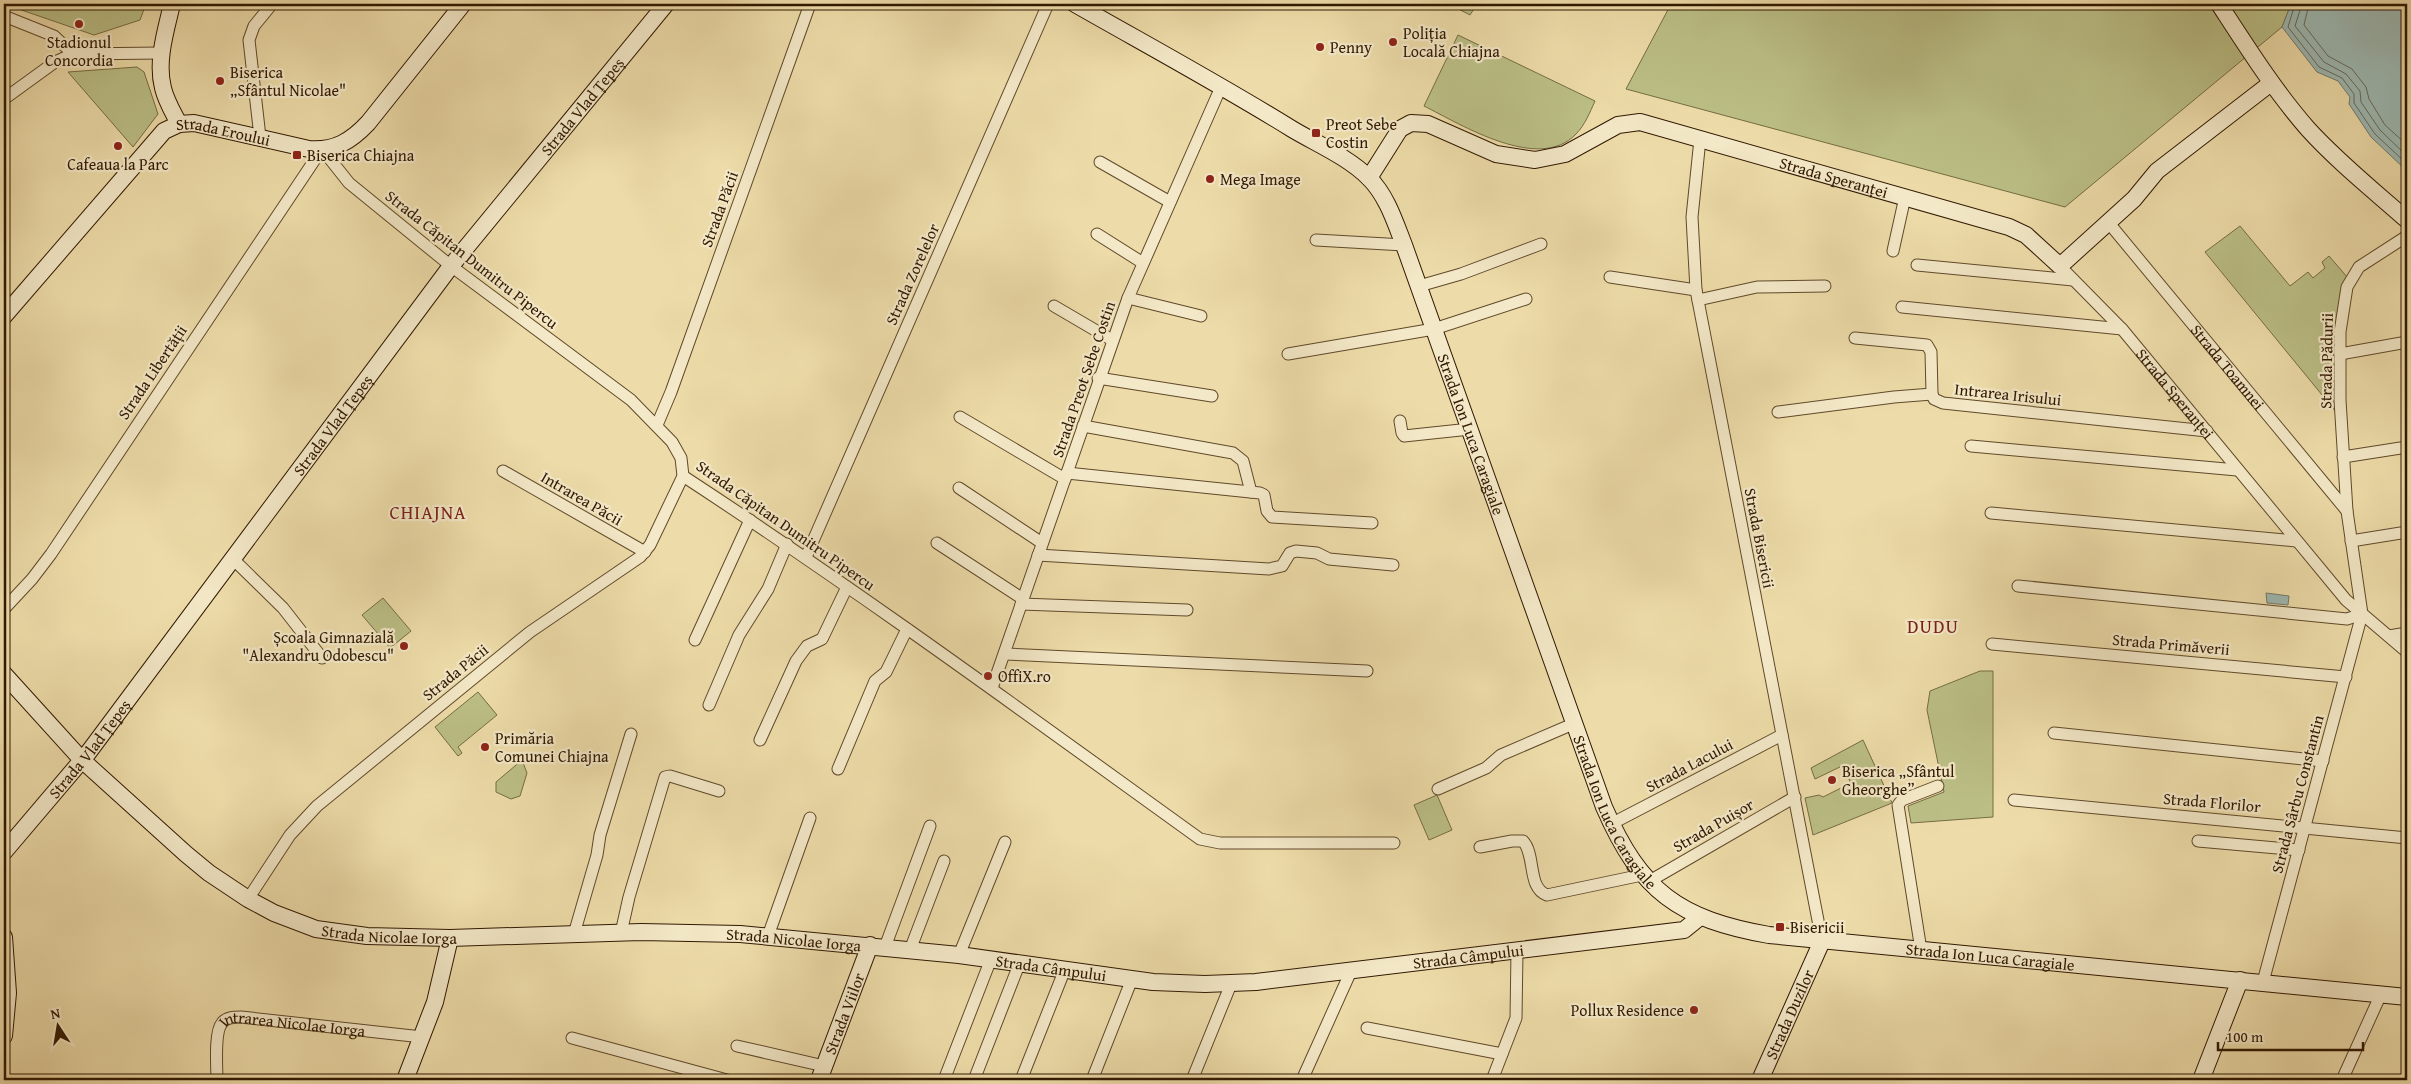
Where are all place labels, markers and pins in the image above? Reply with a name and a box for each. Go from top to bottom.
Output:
marker: Stadionul Concordia [73,18,85,30]
place label: Poliția Locală Chiajna [1403,21,1500,63]
place label: Stadionul Concordia [45,30,114,72]
place label: Penny [1330,35,1372,59]
marker: Poliția Locală Chiajna [1387,36,1399,48]
marker: Penny [1314,41,1326,53]
place label: Biserica „Sfântul Nicolae" [230,60,346,102]
marker: Biserica „Sfântul Nicolae" [214,75,226,87]
place label: Preot Sebe Costin [1326,112,1397,154]
marker: Preot Sebe Costin [1310,127,1322,139]
marker: Cafeaua la Parc [112,140,124,152]
place label: Biserica Chiajna [307,143,415,167]
marker: Biserica Chiajna [291,149,303,161]
place label: Cafeaua la Parc [67,152,169,176]
place label: Mega Image [1220,167,1301,191]
marker: Mega Image [1204,173,1216,185]
place label: Școala Gimnazială "Alexandru Odobescu" [242,625,394,667]
marker: Școala Gimnazială "Alexandru Odobescu" [398,640,410,652]
place label: OffiX.ro [998,664,1051,688]
marker: OffiX.ro [982,670,994,682]
place label: Primăria Comunei Chiajna [495,726,609,768]
marker: Primăria Comunei Chiajna [479,741,491,753]
place label: Biserica „Sfântul Gheorghe” [1842,759,1955,801]
marker: Biserica „Sfântul Gheorghe” [1826,774,1838,786]
place label: Bisericii [1790,915,1845,939]
marker: Bisericii [1774,921,1786,933]
place label: Pollux Residence [1571,998,1684,1022]
marker: Pollux Residence [1688,1004,1700,1016]

